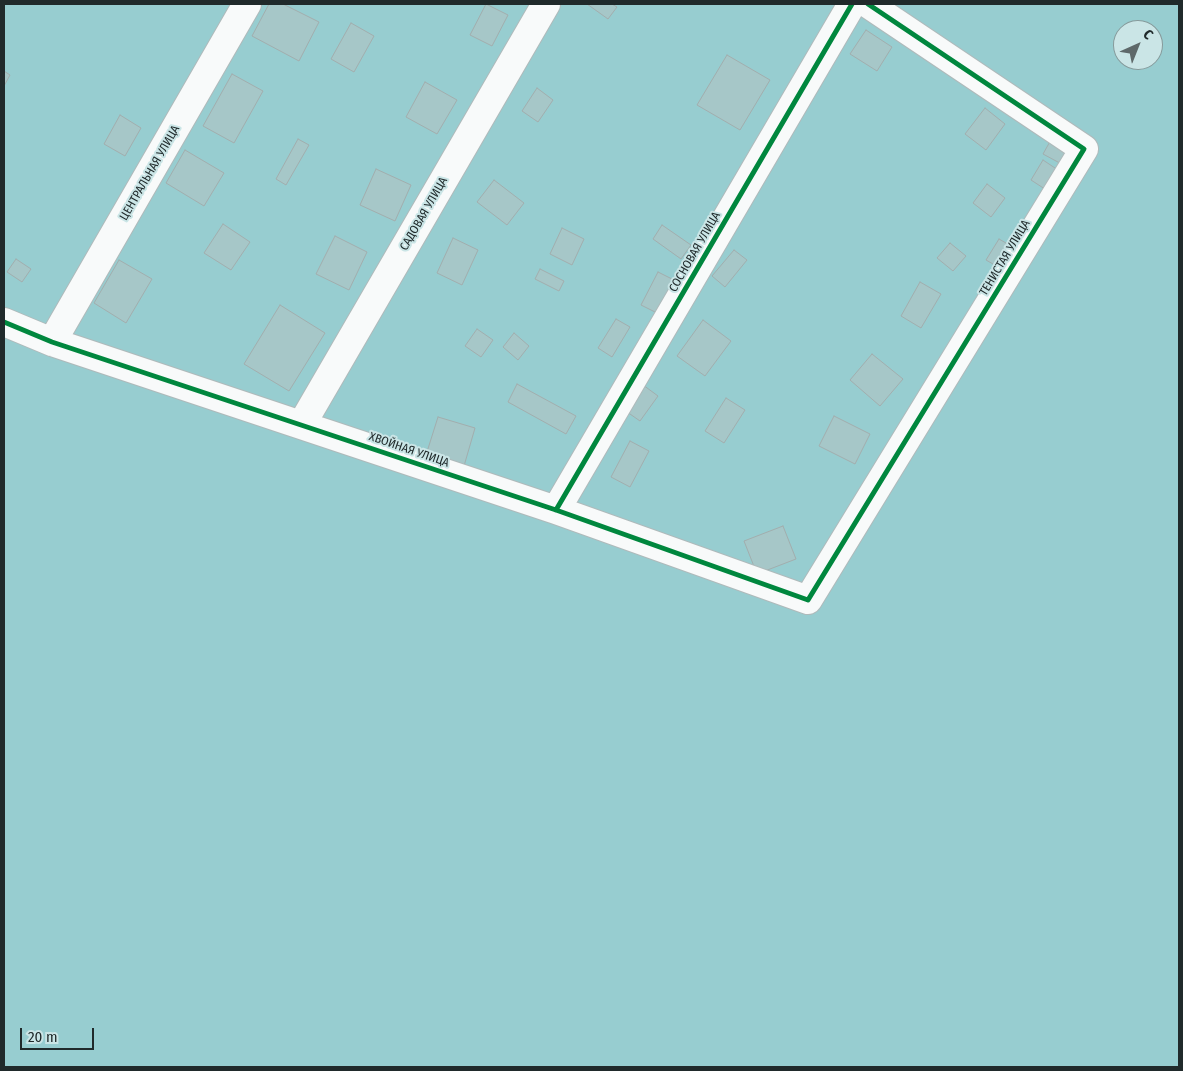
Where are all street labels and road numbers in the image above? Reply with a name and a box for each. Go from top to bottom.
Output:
street label: ЦЕНТРАЛЬНАЯ УЛИЦА [117,123,183,223]
street label: САДОВАЯ УЛИЦА [397,175,451,253]
street label: СОСНОВАЯ УЛИЦА [666,209,724,295]
street label: ТЕНИСТАЯ УЛИЦА [977,217,1033,299]
street label: ХВОЙНАЯ УЛИЦА [367,430,451,470]

